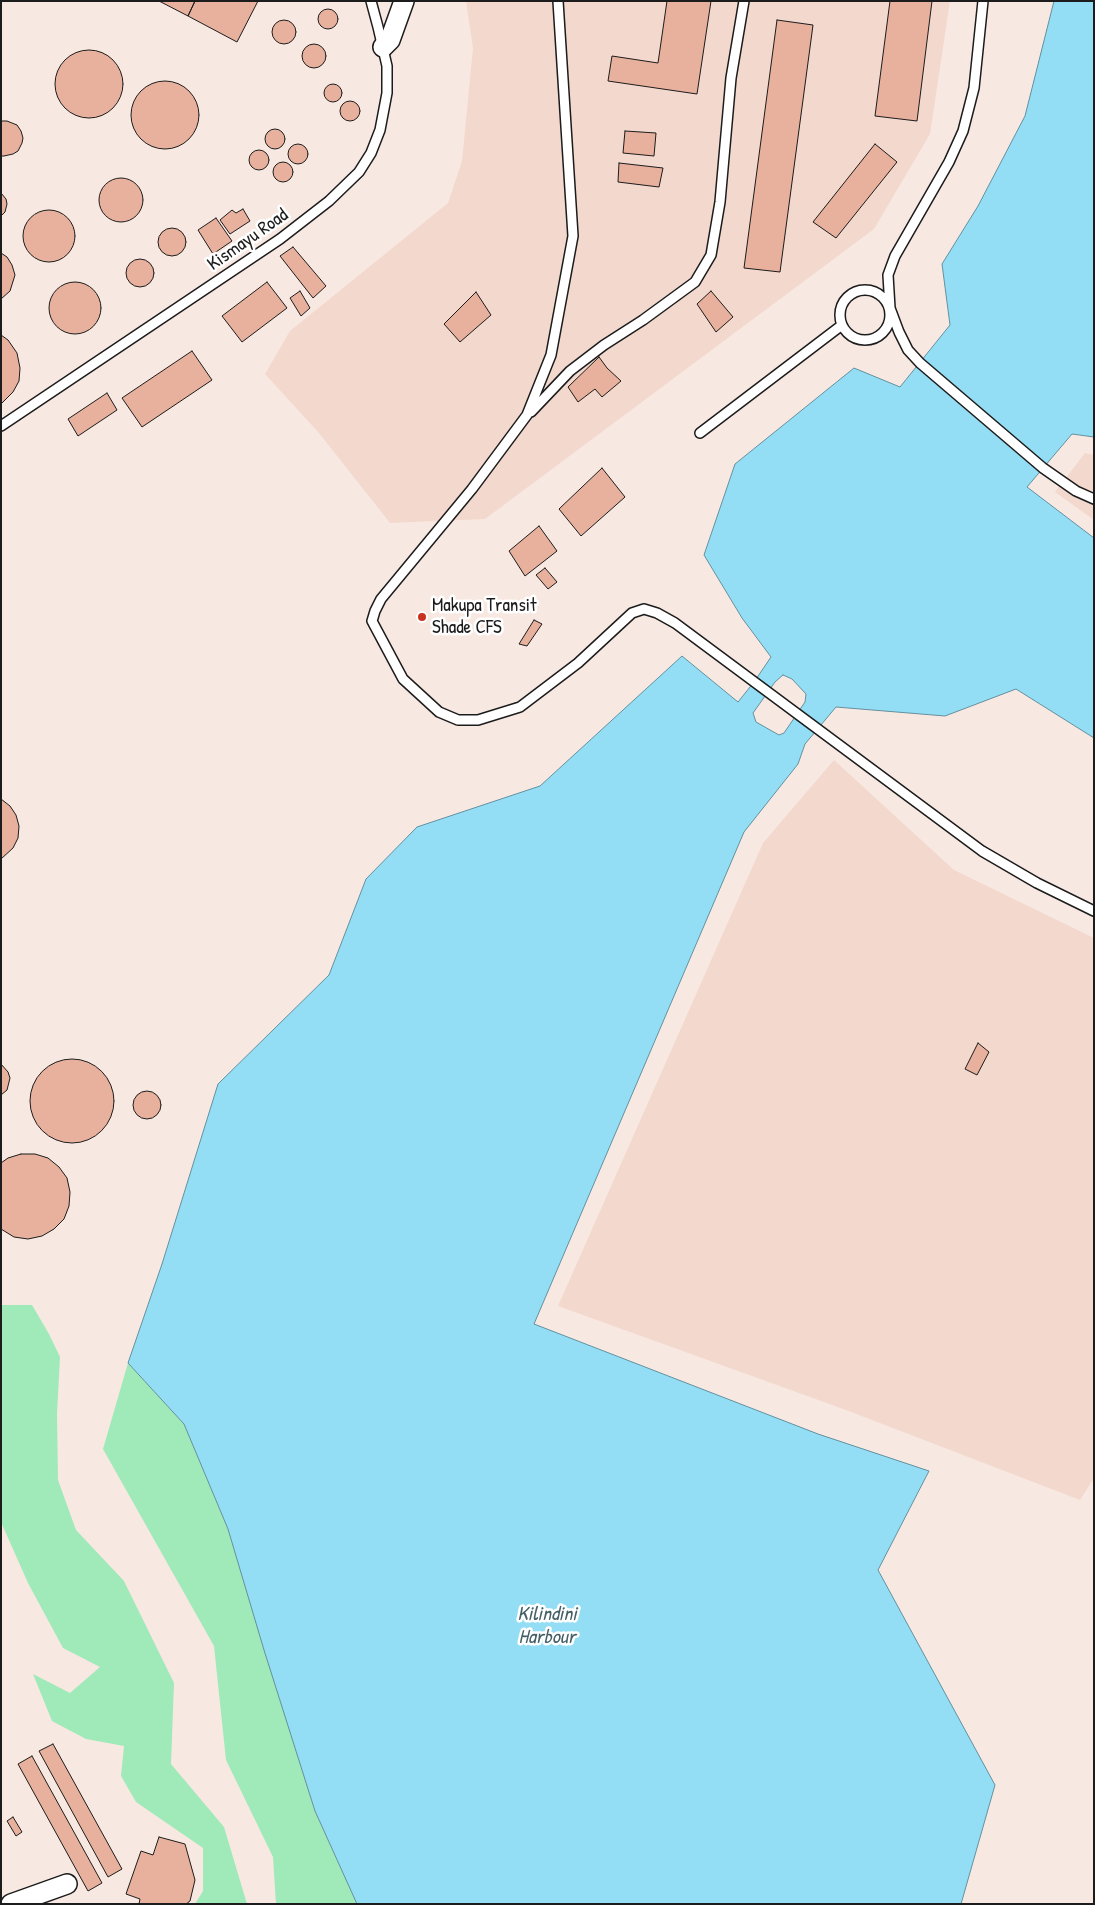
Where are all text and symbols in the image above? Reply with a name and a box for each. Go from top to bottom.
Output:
street label: Kismayu Road [203,204,293,276]
place label: Makupa Transit Shade CFS [432,595,537,639]
marker: Makupa Transit Shade CFS [416,611,428,623]
water label: Kilindini Harbour [517,1603,577,1650]

